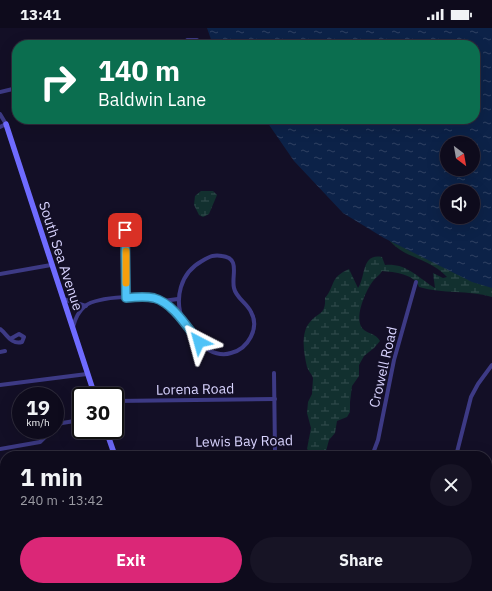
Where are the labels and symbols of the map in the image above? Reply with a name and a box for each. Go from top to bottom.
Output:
north arrow [440,136,480,176]
street label: South Sea Avenue [35,199,87,313]
pin [108,213,142,247]
position arrow [178,321,220,363]
street label: Crowell Road [365,325,401,409]
street label: Lorena Road [156,379,234,399]
speed limit sign: 30 [72,387,124,439]
street label: Lewis Bay Road [195,431,293,451]

